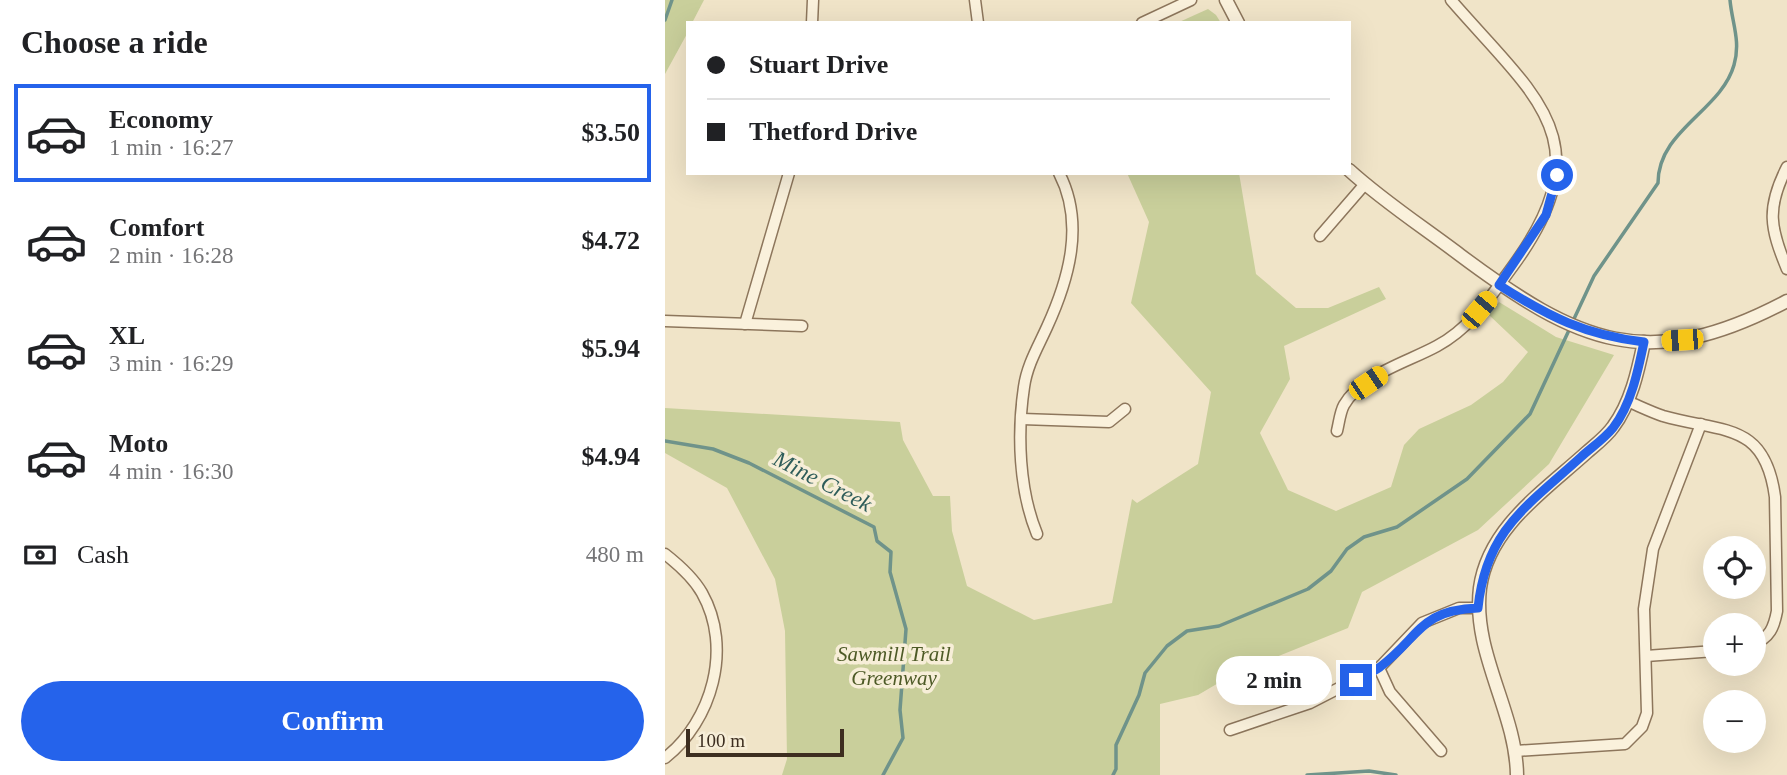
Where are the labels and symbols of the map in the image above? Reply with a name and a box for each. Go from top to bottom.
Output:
route start [1541,159,1573,191]
car [1458,287,1501,333]
car [1661,328,1704,352]
car [1345,363,1392,403]
water label: Mine Creek [769,446,877,517]
park label: Sawmill Trail Greenway [837,642,951,690]
callout: 2 min [1216,656,1331,704]
route end [1340,664,1372,696]
scale bar [686,726,843,758]

